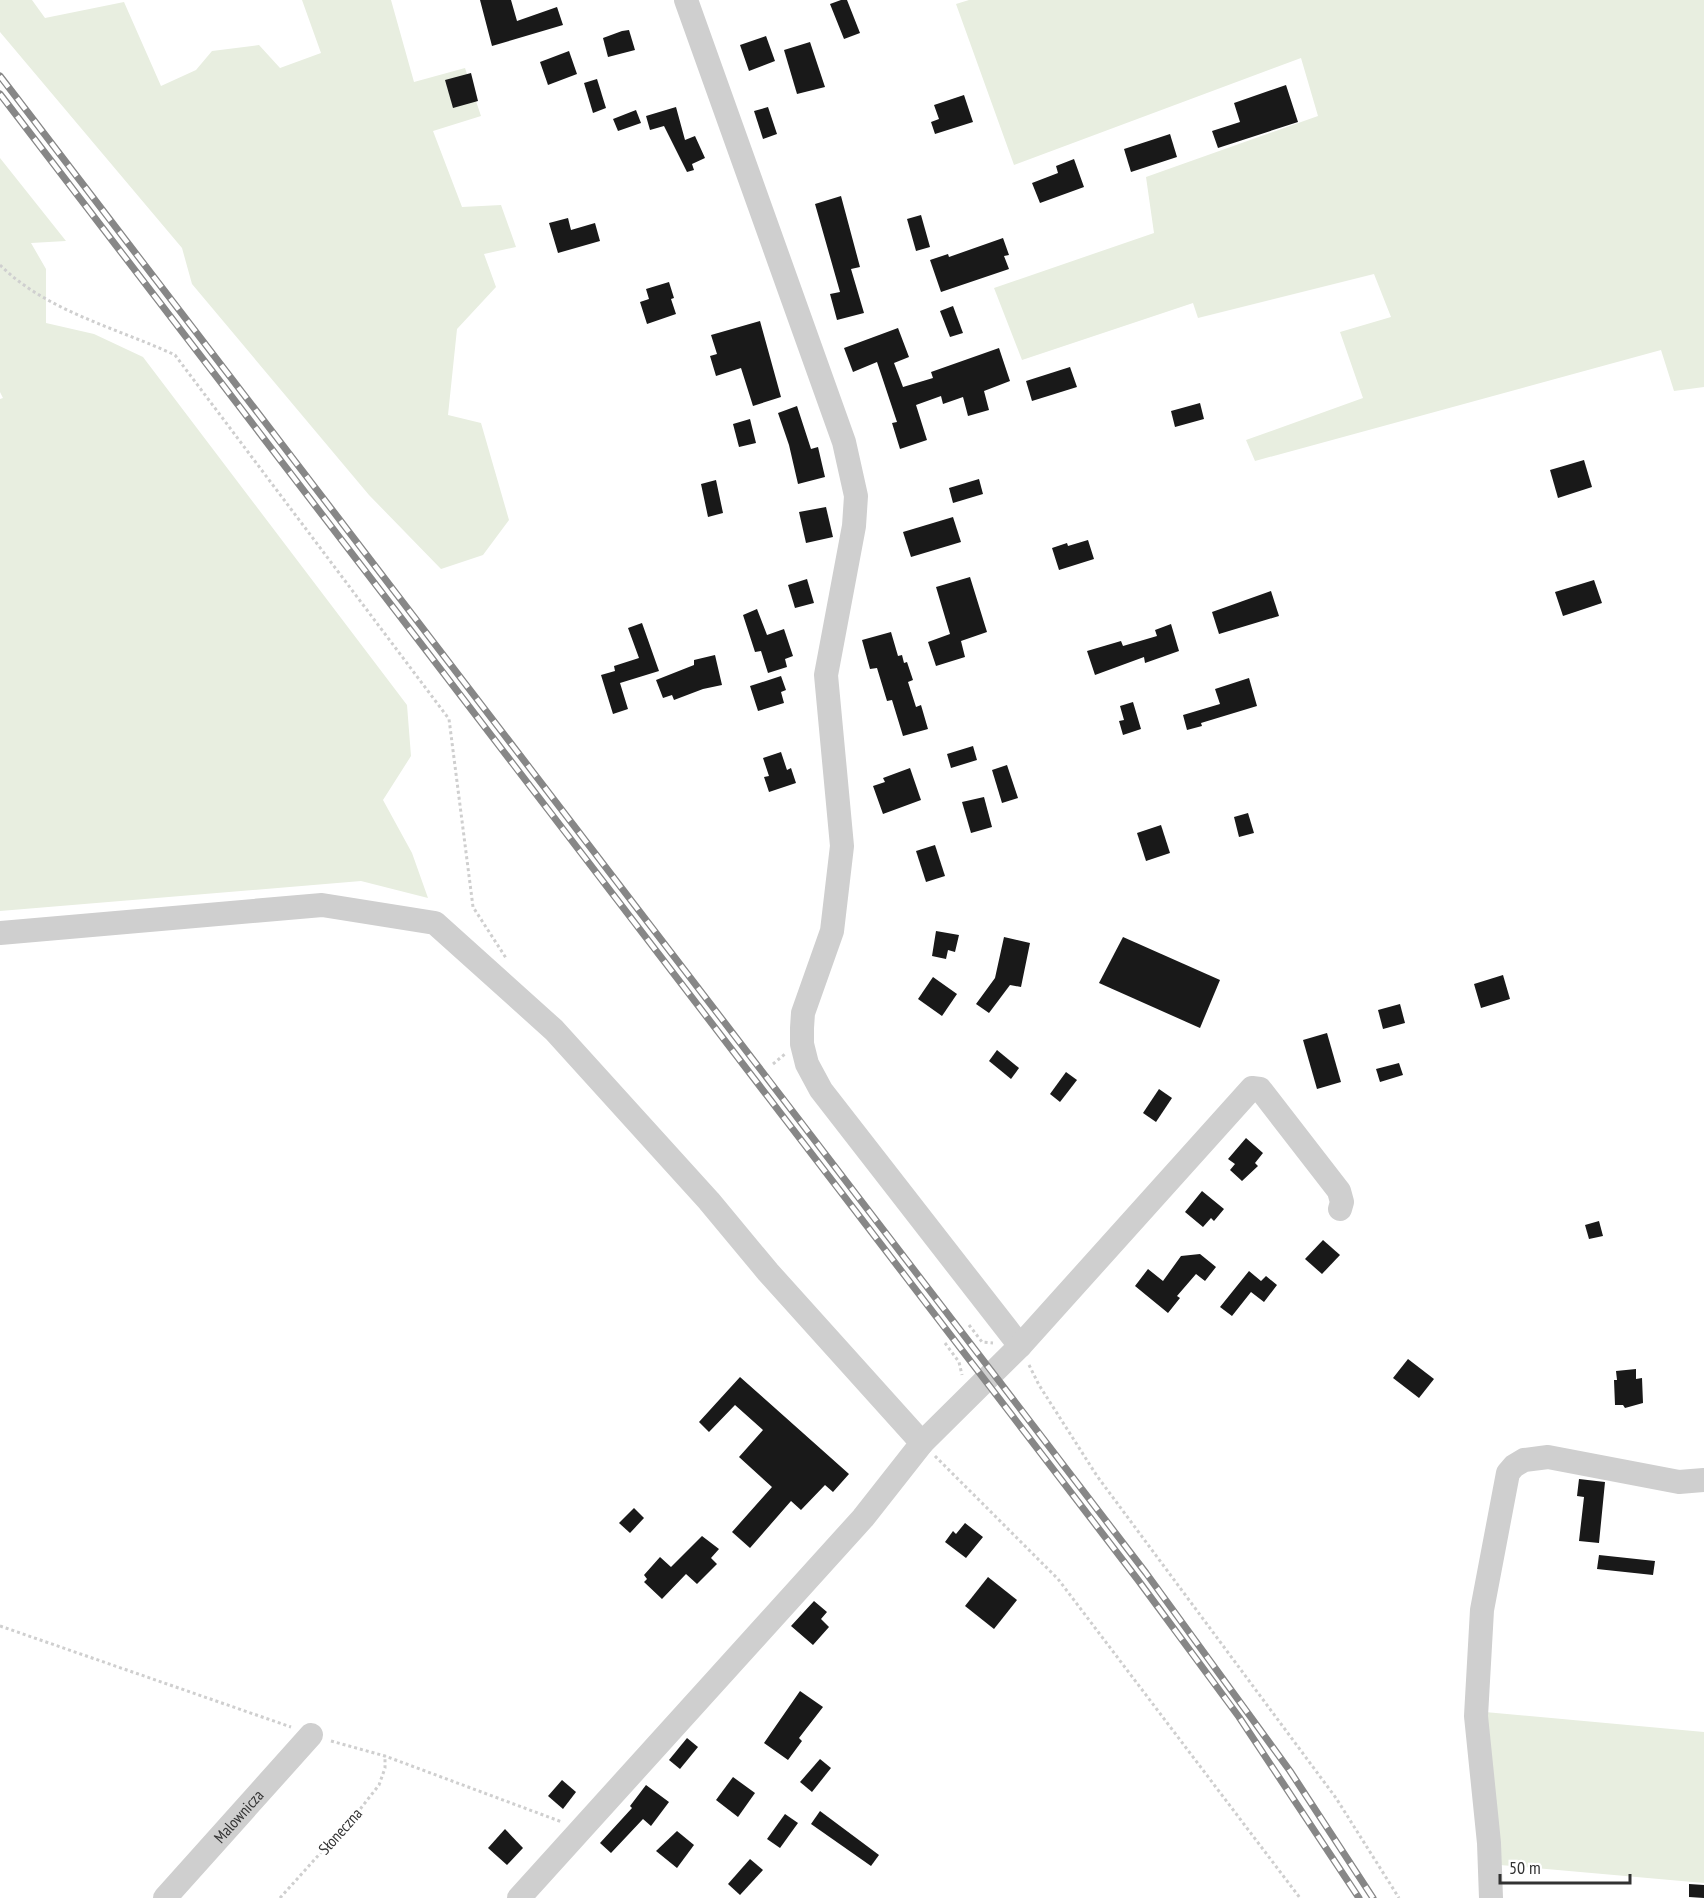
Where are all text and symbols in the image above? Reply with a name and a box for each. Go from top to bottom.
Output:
street label: Malownicza [209,1785,267,1847]
street label: Słoneczna [314,1804,366,1858]
scale bar [1500,1847,1630,1885]
text: 50 m [1509,1856,1541,1879]

